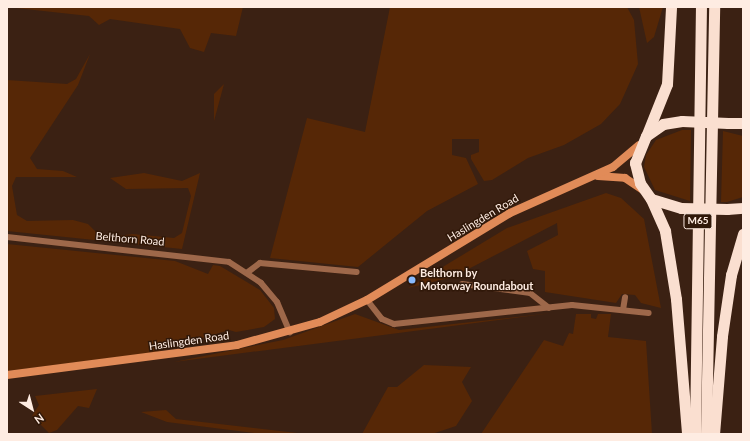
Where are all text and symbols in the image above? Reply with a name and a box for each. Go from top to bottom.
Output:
street label: Haslingden Road [445,192,521,244]
road number: M65 [683,213,713,229]
street label: Belthorn Road [95,229,165,249]
place label: Belthorn by Motorway Roundabout [420,267,534,293]
marker: Belthorn by Motorway Roundabout [407,275,417,285]
street label: Haslingden Road [148,329,230,353]
north arrow [12,389,52,429]
text: N [32,411,47,427]

